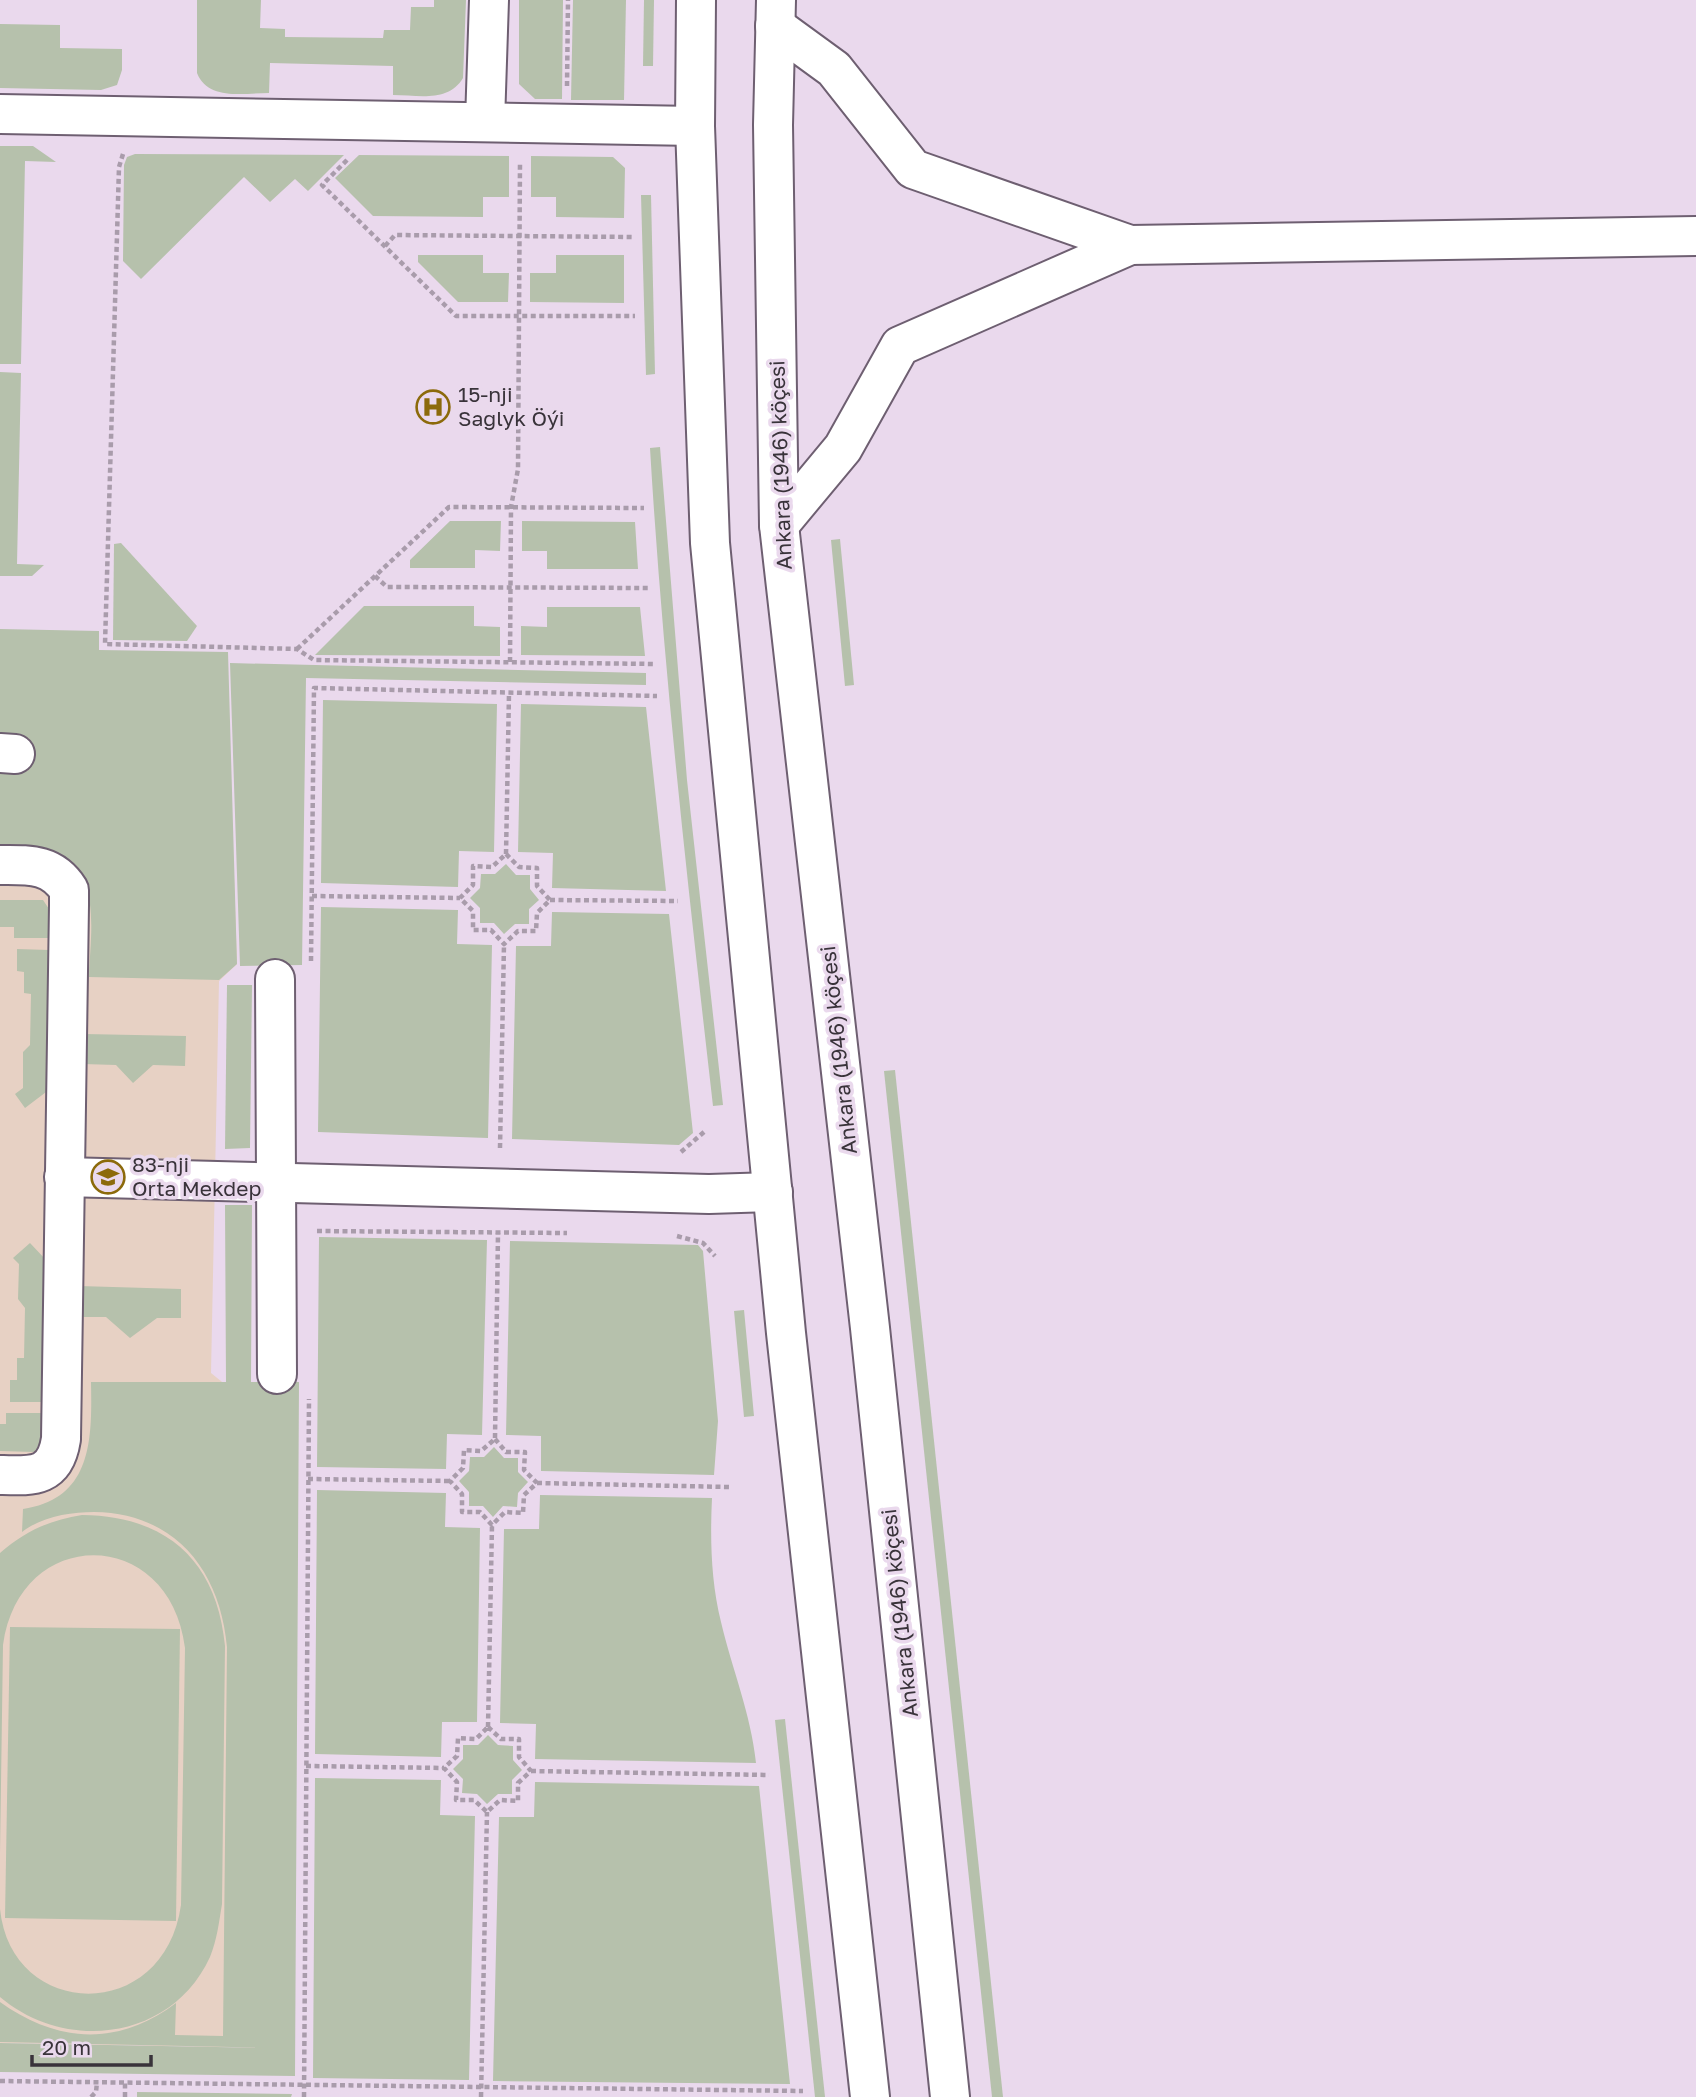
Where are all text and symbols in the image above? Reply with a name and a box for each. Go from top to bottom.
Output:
street label: Ankara (1946) köçesi [763,360,797,570]
place label: 15-nji Saglyk Öýi [458,381,564,431]
hospital icon: 15-nji Saglyk Öýi [414,388,452,426]
street label: Ankara (1946) köçesi [814,944,862,1156]
place label: 83-nji Orta Mekdep [132,1151,261,1201]
school or university icon: 83-nji Orta Mekdep [89,1158,127,1196]
street label: Ankara (1946) köçesi [875,1507,923,1719]
scale bar [32,2024,150,2068]
text: 20 m [42,2034,91,2060]

